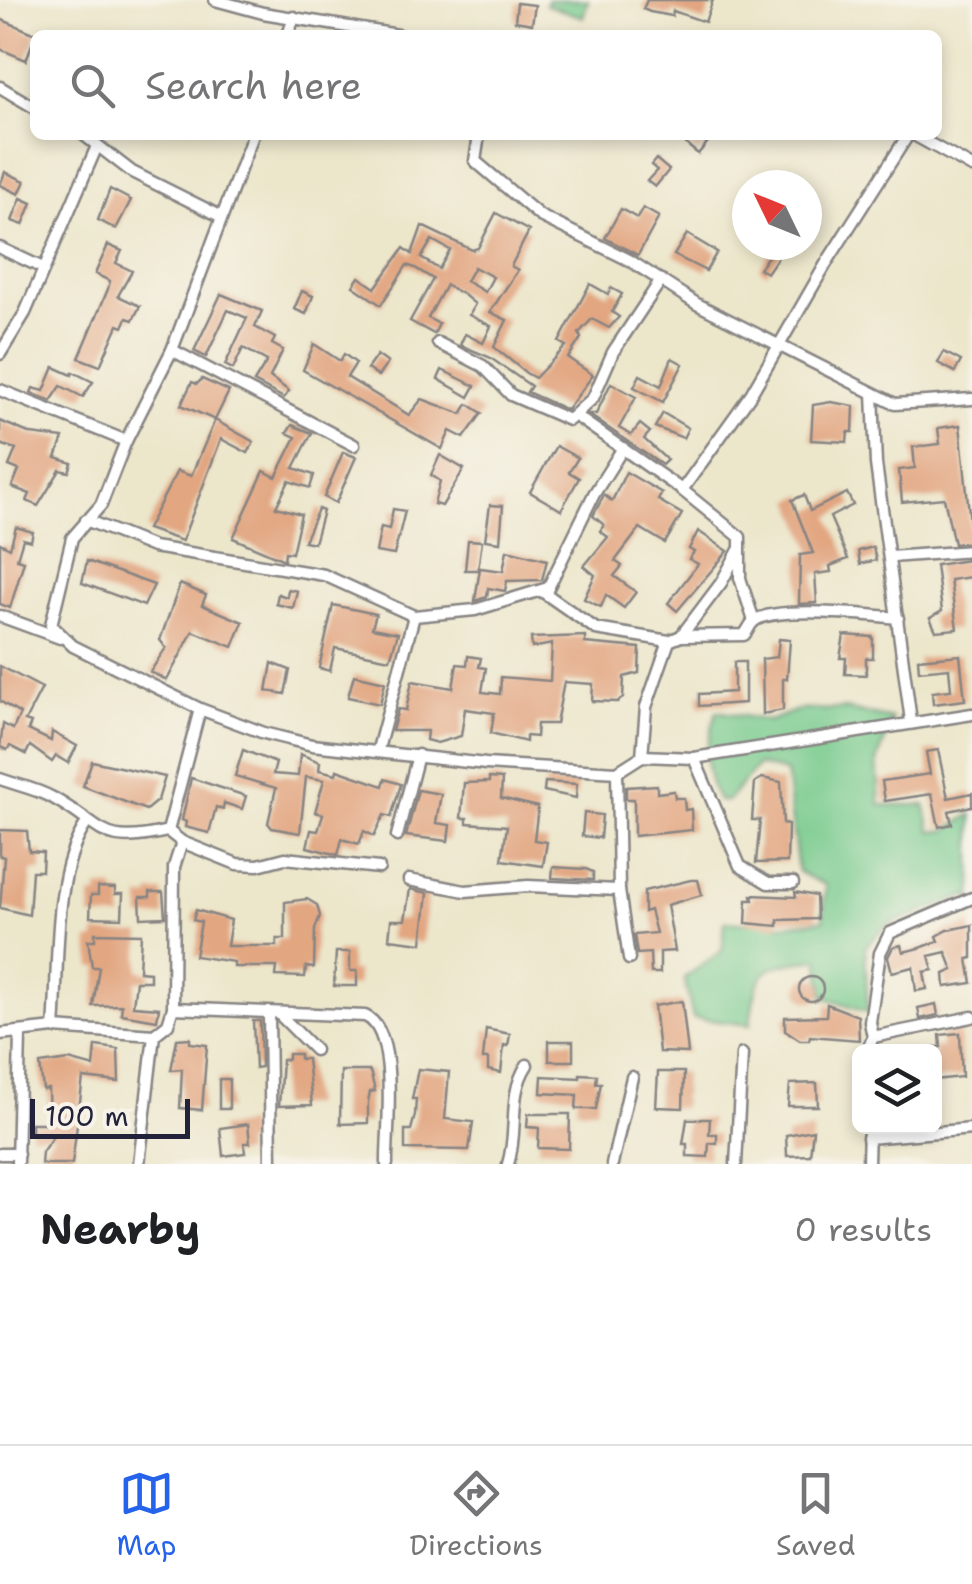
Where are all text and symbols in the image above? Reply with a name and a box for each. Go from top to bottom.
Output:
search box [30,30,942,140]
icon: search [65,58,120,113]
text: Search here [145,60,362,111]
north arrow [732,170,822,260]
map controls [852,1044,942,1134]
button: layers [852,1044,942,1134]
scale bar [30,1094,190,1138]
text: 100 m [45,1097,129,1135]
text: Nearby [40,1201,200,1257]
text: 0 results [795,1208,932,1251]
tab: Map [117,1466,176,1564]
tab: Directions [409,1466,543,1564]
tab: Saved [776,1466,855,1564]

